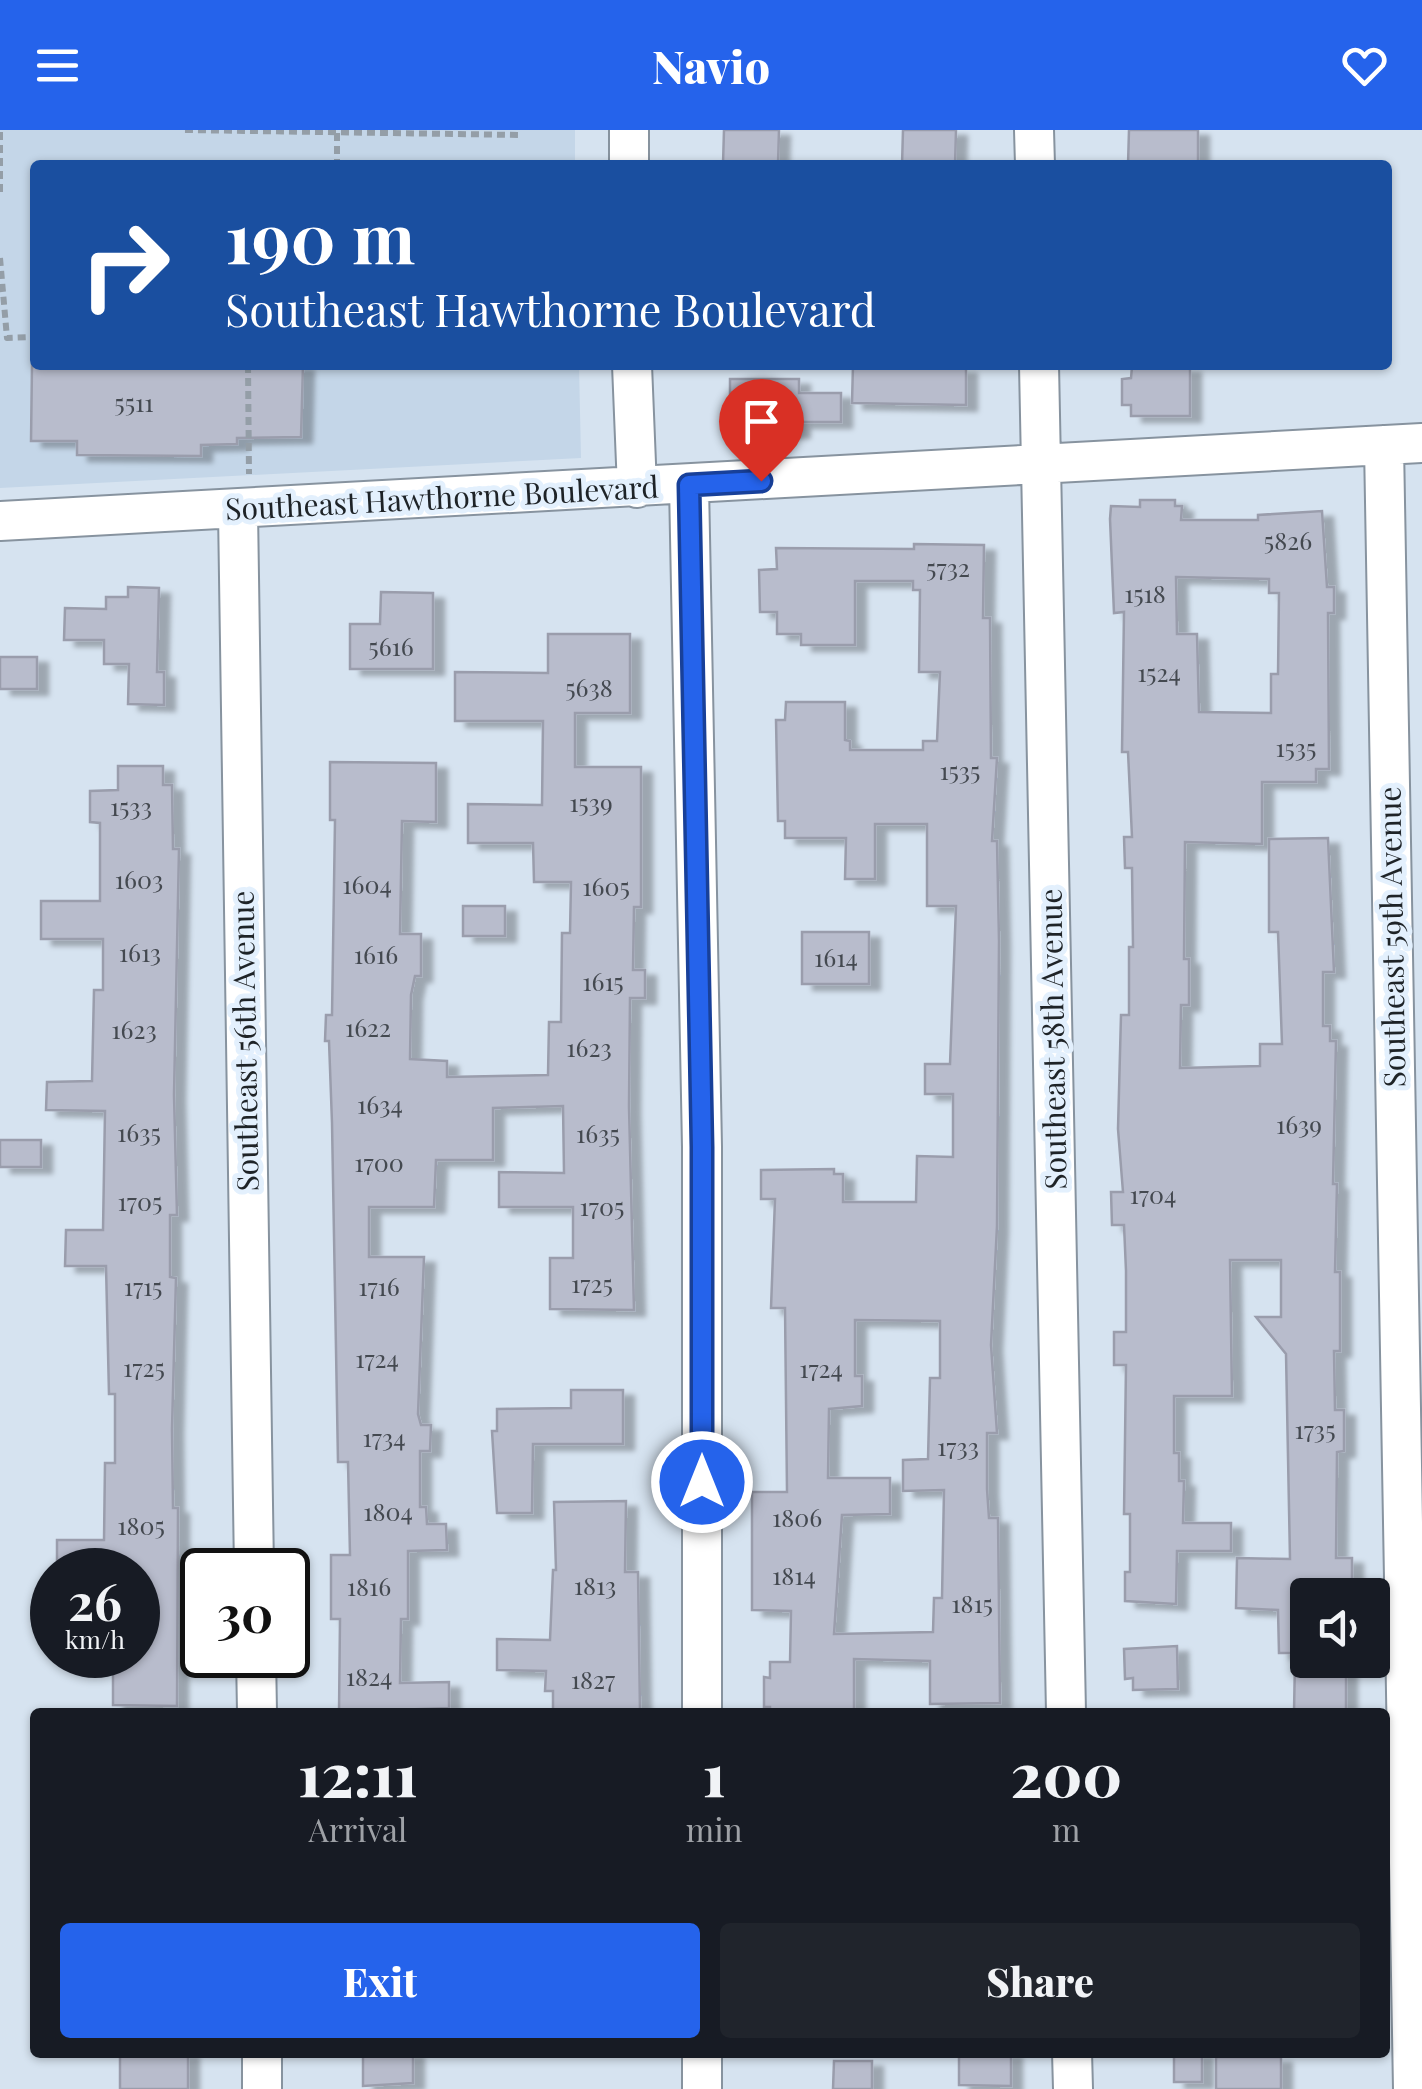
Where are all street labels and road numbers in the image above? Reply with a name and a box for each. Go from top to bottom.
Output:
street label: Southeast Hawthorne Boulevard [224,466,660,528]
street label: Southeast 59th Avenue [1368,786,1414,1088]
street label: Southeast 58th Avenue [1029,888,1075,1190]
street label: Southeast 56th Avenue [221,890,267,1192]

